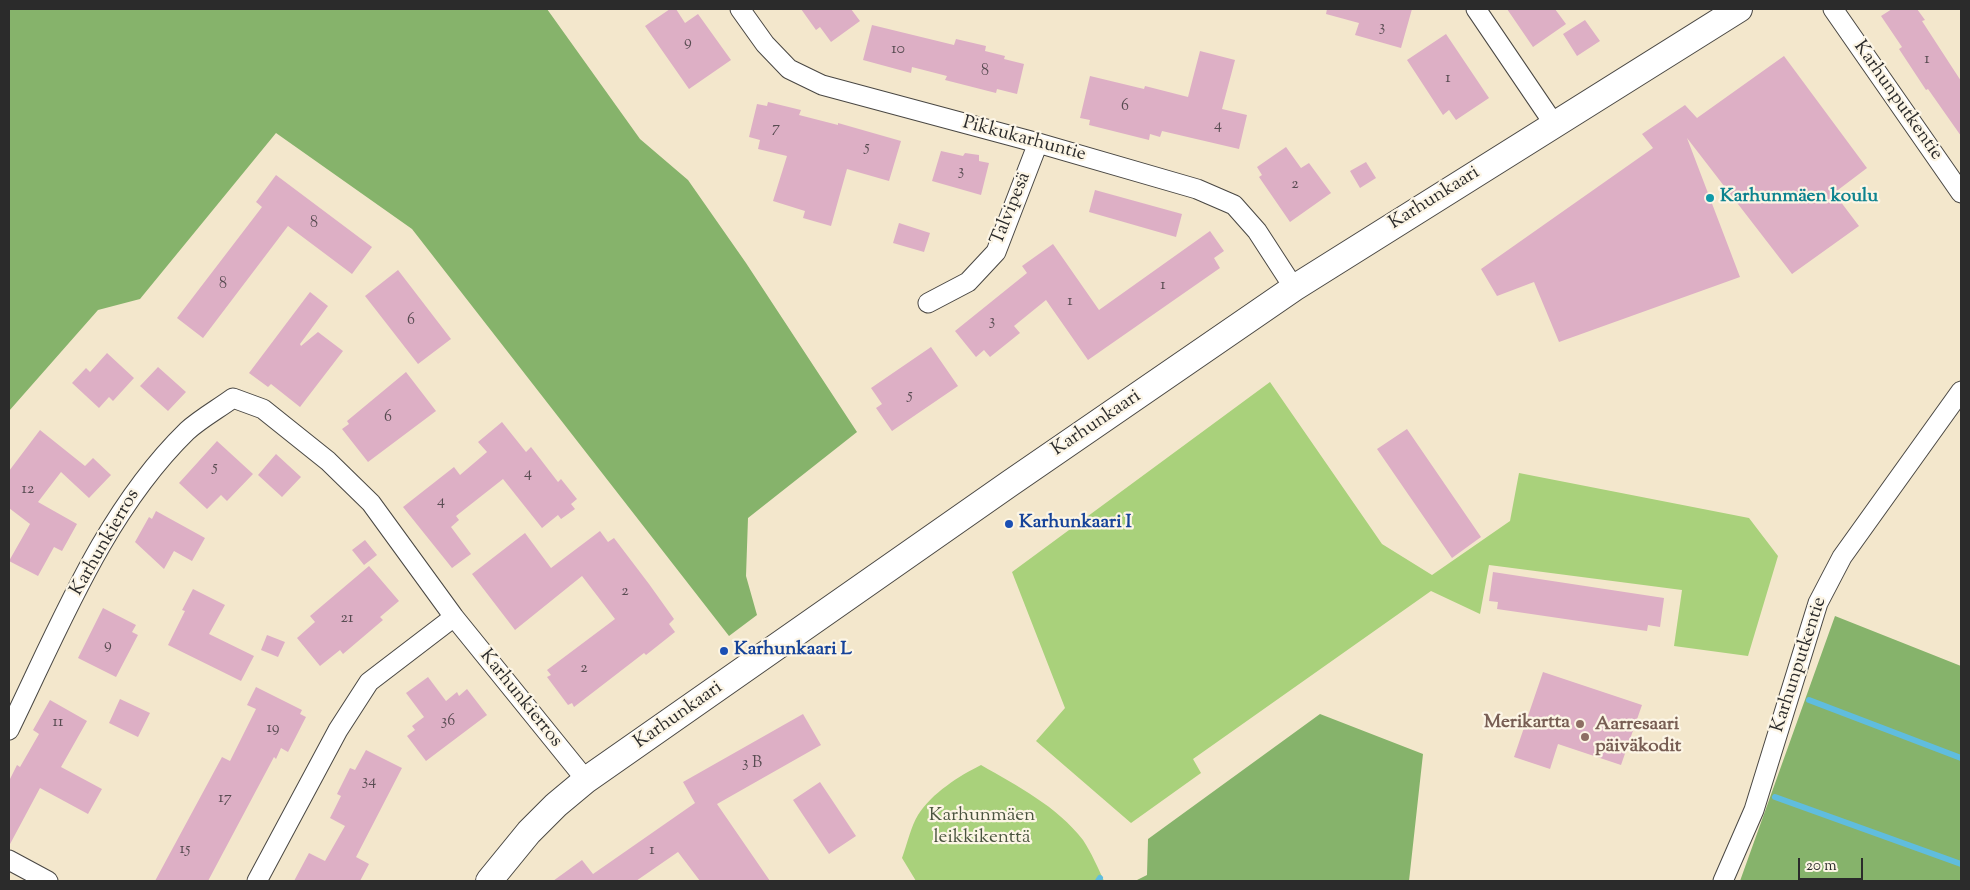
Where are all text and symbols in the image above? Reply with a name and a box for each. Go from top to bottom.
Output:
house number: 3 [1379,18,1385,38]
house number: 9 [684,33,692,53]
street label: Karhunputkentie [1847,37,1947,165]
house number: 10 [891,40,905,60]
house number: 1 [1924,50,1930,70]
house number: 8 [981,62,989,82]
house number: 1 [1445,69,1451,89]
house number: 6 [1121,97,1129,117]
street label: Pikkukarhuntie [960,113,1088,167]
house number: 4 [1214,116,1222,136]
house number: 7 [772,119,780,139]
house number: 5 [864,138,870,158]
house number: 3 [958,162,964,182]
street label: Karhunkaari [1385,162,1485,236]
street label: Talvipesä [987,169,1037,249]
house number: 2 [1291,175,1299,195]
place label: Karhunmäen koulu [1720,187,1878,209]
marker: Karhunmäen koulu [1704,192,1716,204]
house number: 8 [310,214,318,234]
house number: 8 [219,275,227,295]
house number: 1 [1160,276,1166,296]
house number: 1 [1067,292,1073,312]
house number: 6 [407,311,415,331]
house number: 3 [989,312,995,332]
house number: 5 [907,386,913,406]
street label: Karhunkaari [1048,386,1146,462]
house number: 6 [384,408,392,428]
house number: 5 [212,458,218,478]
house number: 4 [524,464,532,484]
house number: 12 [22,480,34,500]
street label: Karhunkierros [66,486,146,600]
house number: 4 [437,492,445,512]
place label: Karhunkaari I [1019,513,1132,535]
marker: Karhunkaari I [1003,518,1015,530]
house number: 2 [621,582,629,602]
street label: Karhunputkentie [1767,595,1833,735]
house number: 21 [341,609,353,629]
house number: 9 [104,636,112,656]
place label: Karhunkaari L [734,640,852,662]
marker: Karhunkaari L [718,645,730,657]
street label: Karhunkierros [474,646,566,752]
house number: 2 [580,659,588,679]
street label: Karhunkaari [630,677,728,755]
house number: 36 [441,712,455,732]
house number: 11 [53,713,63,733]
place label: Merikartta [1484,713,1570,735]
place label: Aarresaari päiväkodit [1595,715,1681,759]
marker: Merikartta [1574,718,1586,730]
house number: 19 [266,719,280,739]
marker: Aarresaari päiväkodit [1579,731,1591,743]
house number: 3 B [742,754,762,774]
house number: 34 [362,772,376,792]
house number: 17 [218,789,232,809]
park label: Karhunmäen leikkikenttä [929,806,1035,850]
house number: 15 [180,840,190,860]
house number: 1 [649,841,655,861]
scale bar [1800,848,1865,880]
text: 20 m [1806,856,1837,877]

